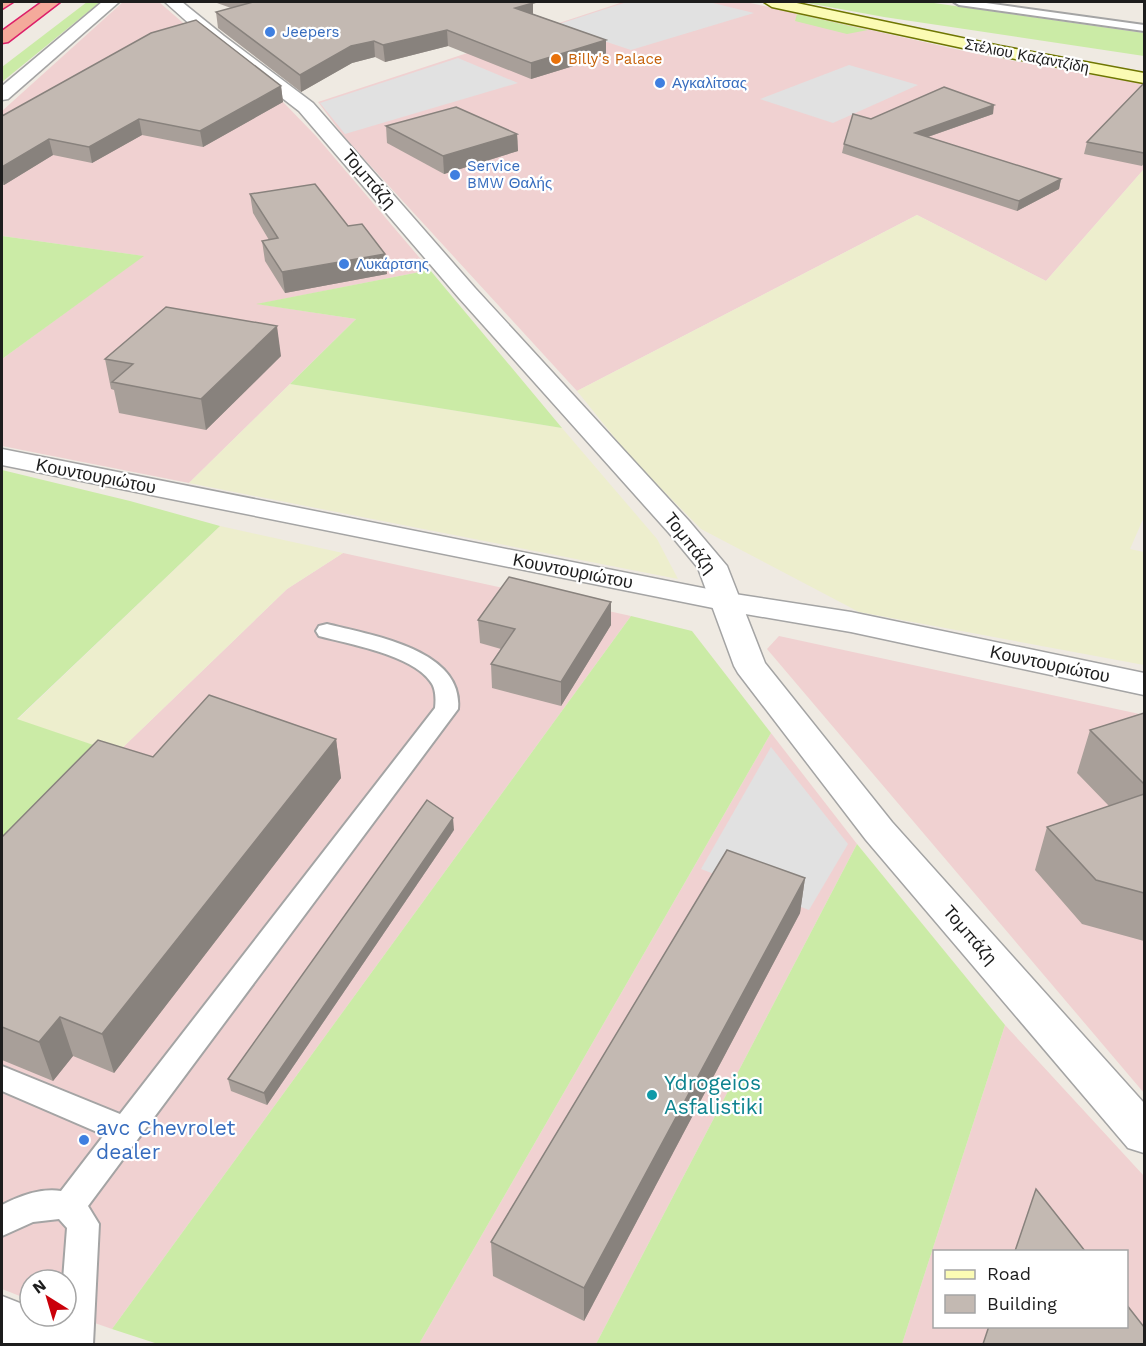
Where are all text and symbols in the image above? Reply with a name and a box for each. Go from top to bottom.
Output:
place label: Jeepers [282,23,340,41]
marker: Jeepers [263,25,277,39]
street label: Στέλιου Καζαντζίδη [963,35,1091,77]
place label: Billy's Palace [568,50,662,68]
marker: Billy's Palace [549,52,563,66]
place label: Αγκαλίτσας [672,74,747,92]
marker: Αγκαλίτσας [653,76,667,90]
street label: Τομπάζη [338,145,401,213]
place label: Service BMW Θαλής [467,157,552,192]
marker: Service BMW Θαλής [448,168,462,182]
place label: Λυκάρτσης [356,255,429,273]
marker: Λυκάρτσης [337,257,351,271]
street label: Κουντουριώτου [34,454,158,497]
street label: Τομπάζη [660,508,721,577]
street label: Κουντουριώτου [511,549,635,592]
street label: Κουντουριώτου [988,641,1112,686]
street label: Τομπάζη [939,901,1002,969]
place label: Ydrogeios Asfalistiki [664,1070,763,1119]
marker: Ydrogeios Asfalistiki [645,1088,659,1102]
place label: avc Chevrolet dealer [96,1115,236,1164]
marker: avc Chevrolet dealer [77,1133,91,1147]
legend [933,1250,1128,1328]
text: Road [987,1263,1031,1284]
north arrow [18,1268,78,1328]
text: N [29,1275,50,1298]
text: Building [987,1293,1057,1314]

